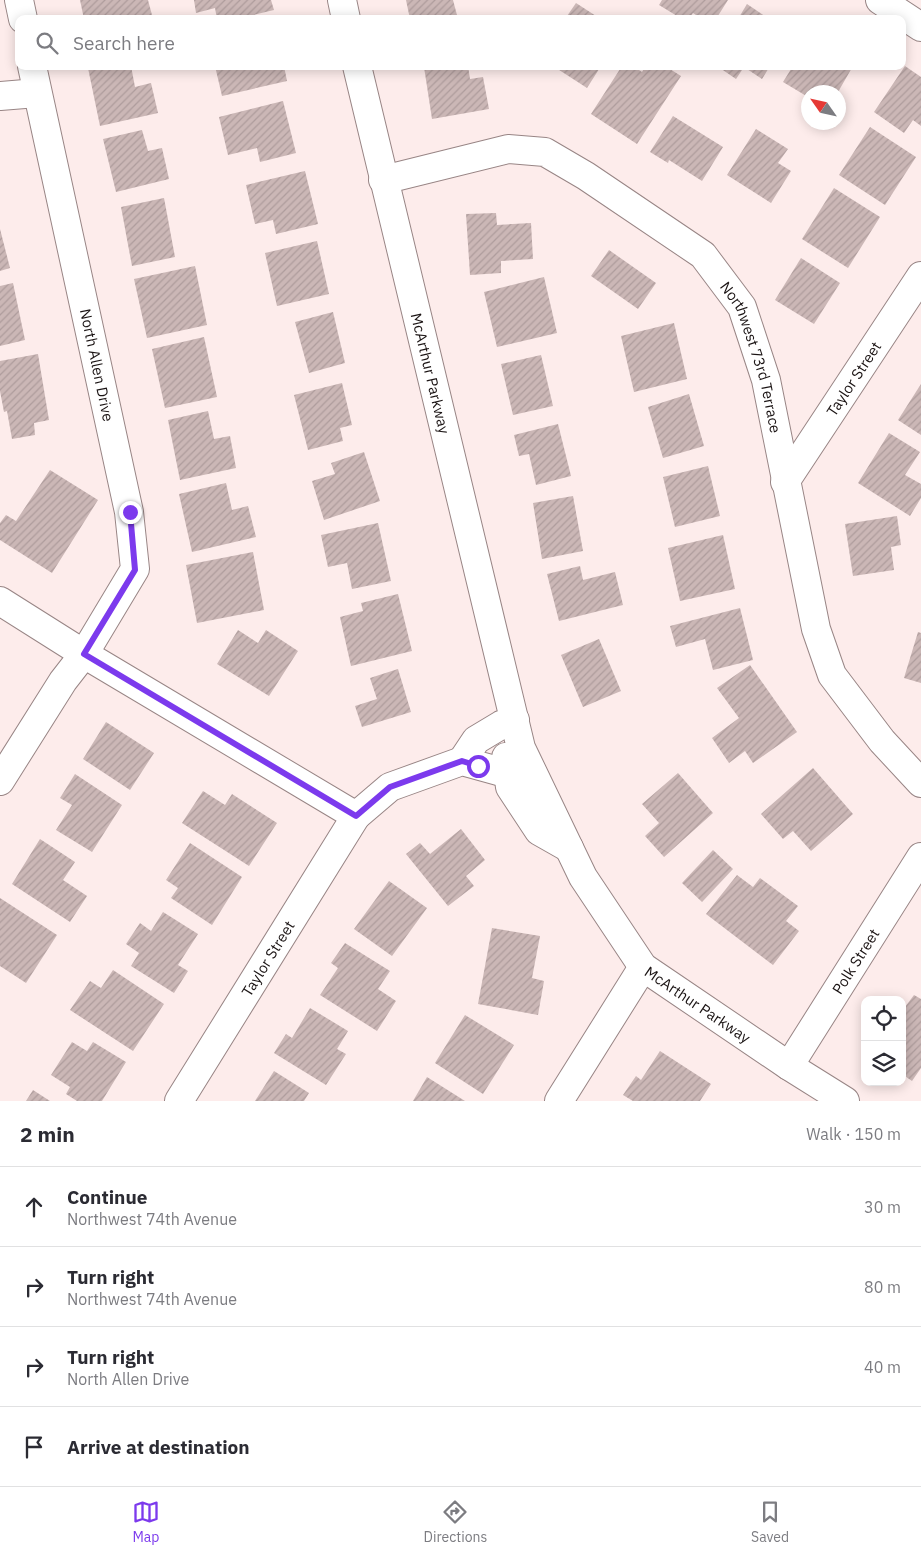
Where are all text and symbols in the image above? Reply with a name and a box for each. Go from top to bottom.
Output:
search box [15,15,906,70]
icon: search [33,29,61,57]
text: Search here [73,31,175,55]
north arrow [801,85,846,130]
street label: Northwest 73rd Terrace [717,278,786,435]
street label: North Allen Drive [76,307,118,423]
street label: McArthur Parkway [407,311,455,436]
street label: Taylor Street [822,338,885,420]
route end [119,501,142,524]
route start [467,755,490,778]
street label: Taylor Street [237,917,298,1000]
street label: Polk Street [827,925,883,997]
street label: McArthur Parkway [641,962,755,1047]
map controls [861,996,906,1086]
button: locate [861,996,906,1041]
button: layers [861,1041,906,1086]
text: 2 min [20,1120,75,1148]
text: Walk · 150 m [806,1124,901,1144]
text: Continue [67,1185,147,1209]
icon: ahead [20,1193,48,1221]
text: 30 m [864,1197,901,1217]
text: Northwest 74th Avenue [67,1209,237,1229]
text: Turn right [67,1265,154,1289]
icon: right [20,1273,48,1301]
text: 80 m [864,1277,901,1297]
text: Northwest 74th Avenue [67,1289,237,1309]
text: Turn right [67,1345,154,1369]
icon: right [20,1353,48,1381]
text: 40 m [864,1357,901,1377]
text: North Allen Drive [67,1369,189,1389]
icon: arrive [20,1433,48,1461]
text: Arrive at destination [67,1435,250,1459]
tab: Map [132,1498,160,1546]
tab: Directions [424,1498,487,1546]
tab: Saved [751,1498,789,1546]

